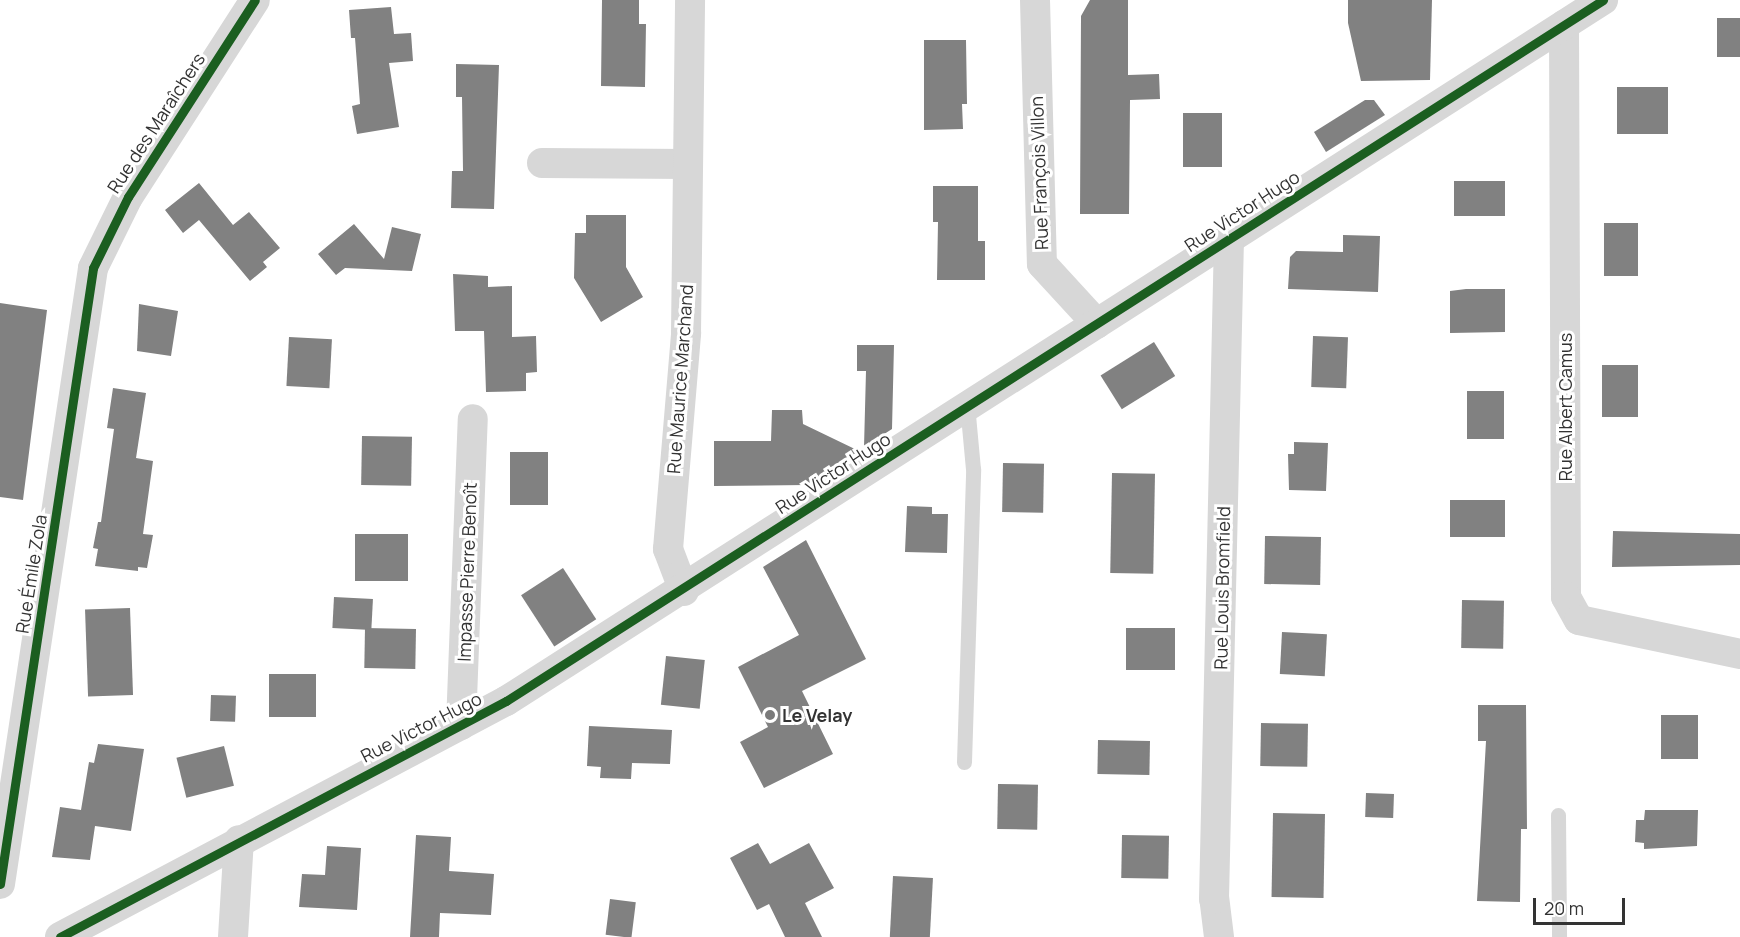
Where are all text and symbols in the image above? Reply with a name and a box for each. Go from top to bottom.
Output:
street label: Rue des Maraîchers [103,49,209,197]
street label: Rue François Villon [1026,96,1052,250]
street label: Rue Victor Hugo [1180,166,1304,256]
street label: Rue Maurice Marchand [663,284,697,474]
street label: Rue Albert Camus [1554,333,1576,481]
street label: Rue Victor Hugo [771,428,895,518]
street label: Impasse Pierre Benoît [453,482,481,662]
street label: Rue Louis Bromfield [1210,506,1234,670]
street label: Rue Émile Zola [11,513,51,635]
street label: Rue Victor Hugo [357,687,485,767]
place label: Le Velay [782,704,852,726]
marker: Le Velay [763,708,777,722]
scale bar [1536,886,1628,924]
text: 20 m [1544,896,1584,920]

